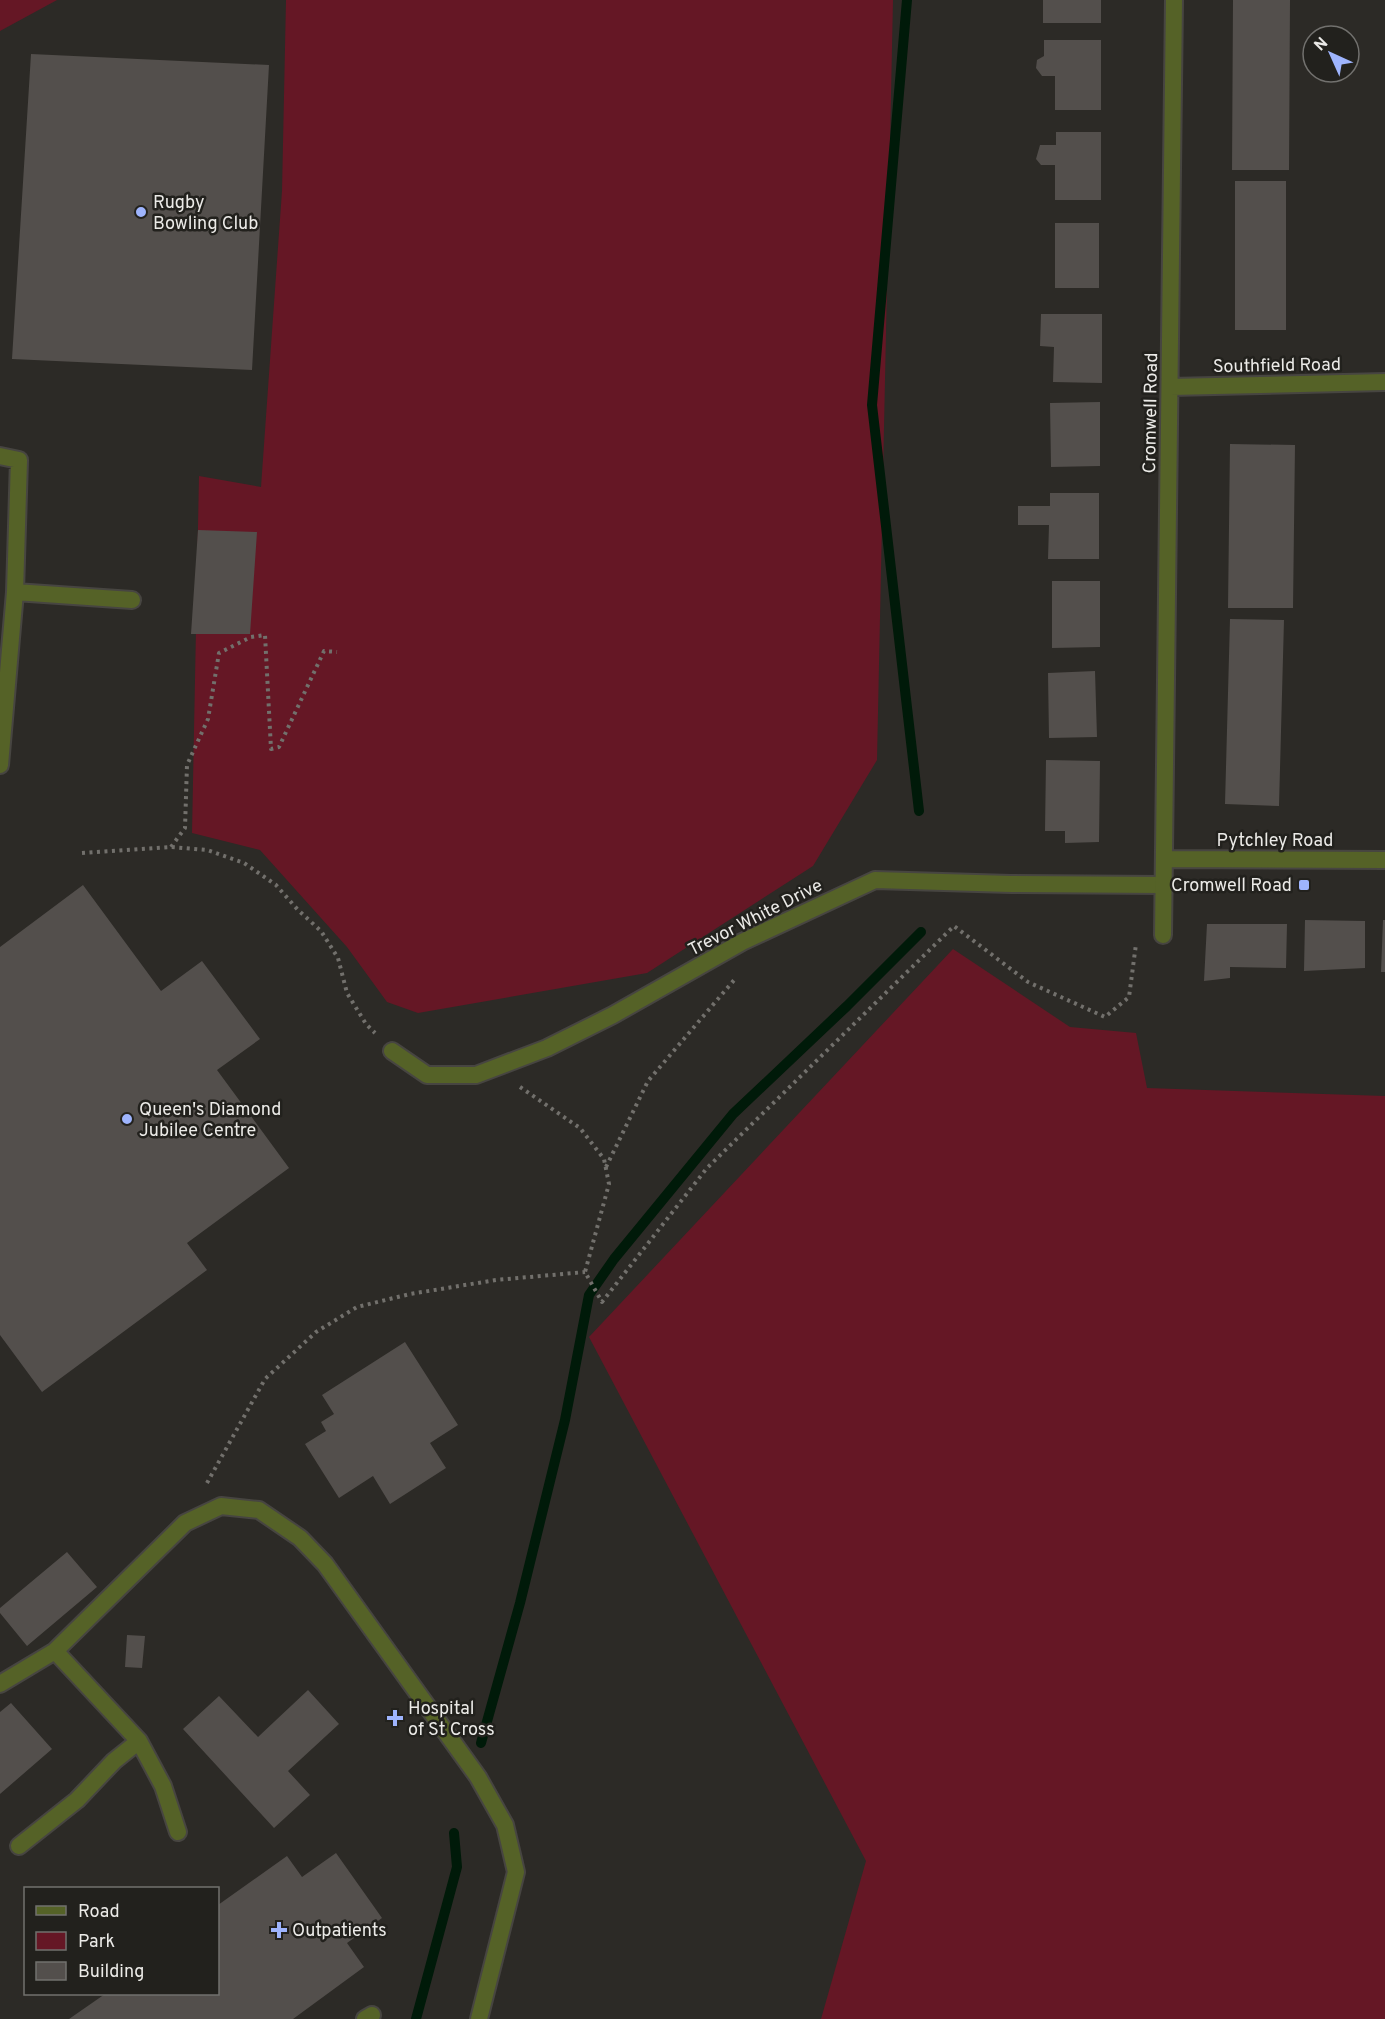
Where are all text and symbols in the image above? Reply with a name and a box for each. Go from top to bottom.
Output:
north arrow [1301,24,1361,84]
text: N [1311,34,1333,56]
place label: Rugby Bowling Club [153,192,258,236]
marker: Rugby Bowling Club [134,205,148,219]
street label: Cromwell Road [1139,352,1164,474]
street label: Southfield Road [1213,354,1341,379]
street label: Pytchley Road [1217,830,1333,853]
street label: Trevor White Drive [685,875,827,962]
place label: Cromwell Road [1171,875,1292,898]
marker: Cromwell Road [1297,878,1311,892]
place label: Queen's Diamond Jubilee Centre [139,1099,281,1143]
marker: Queen's Diamond Jubilee Centre [120,1112,134,1126]
place label: Hospital of St Cross [408,1698,495,1742]
marker: Hospital of St Cross [386,1709,404,1727]
legend [24,1887,219,1995]
text: Road [78,1901,120,1924]
place label: Outpatients [292,1920,387,1943]
marker: Outpatients [270,1921,288,1939]
text: Park [78,1931,115,1954]
text: Building [78,1961,144,1984]

